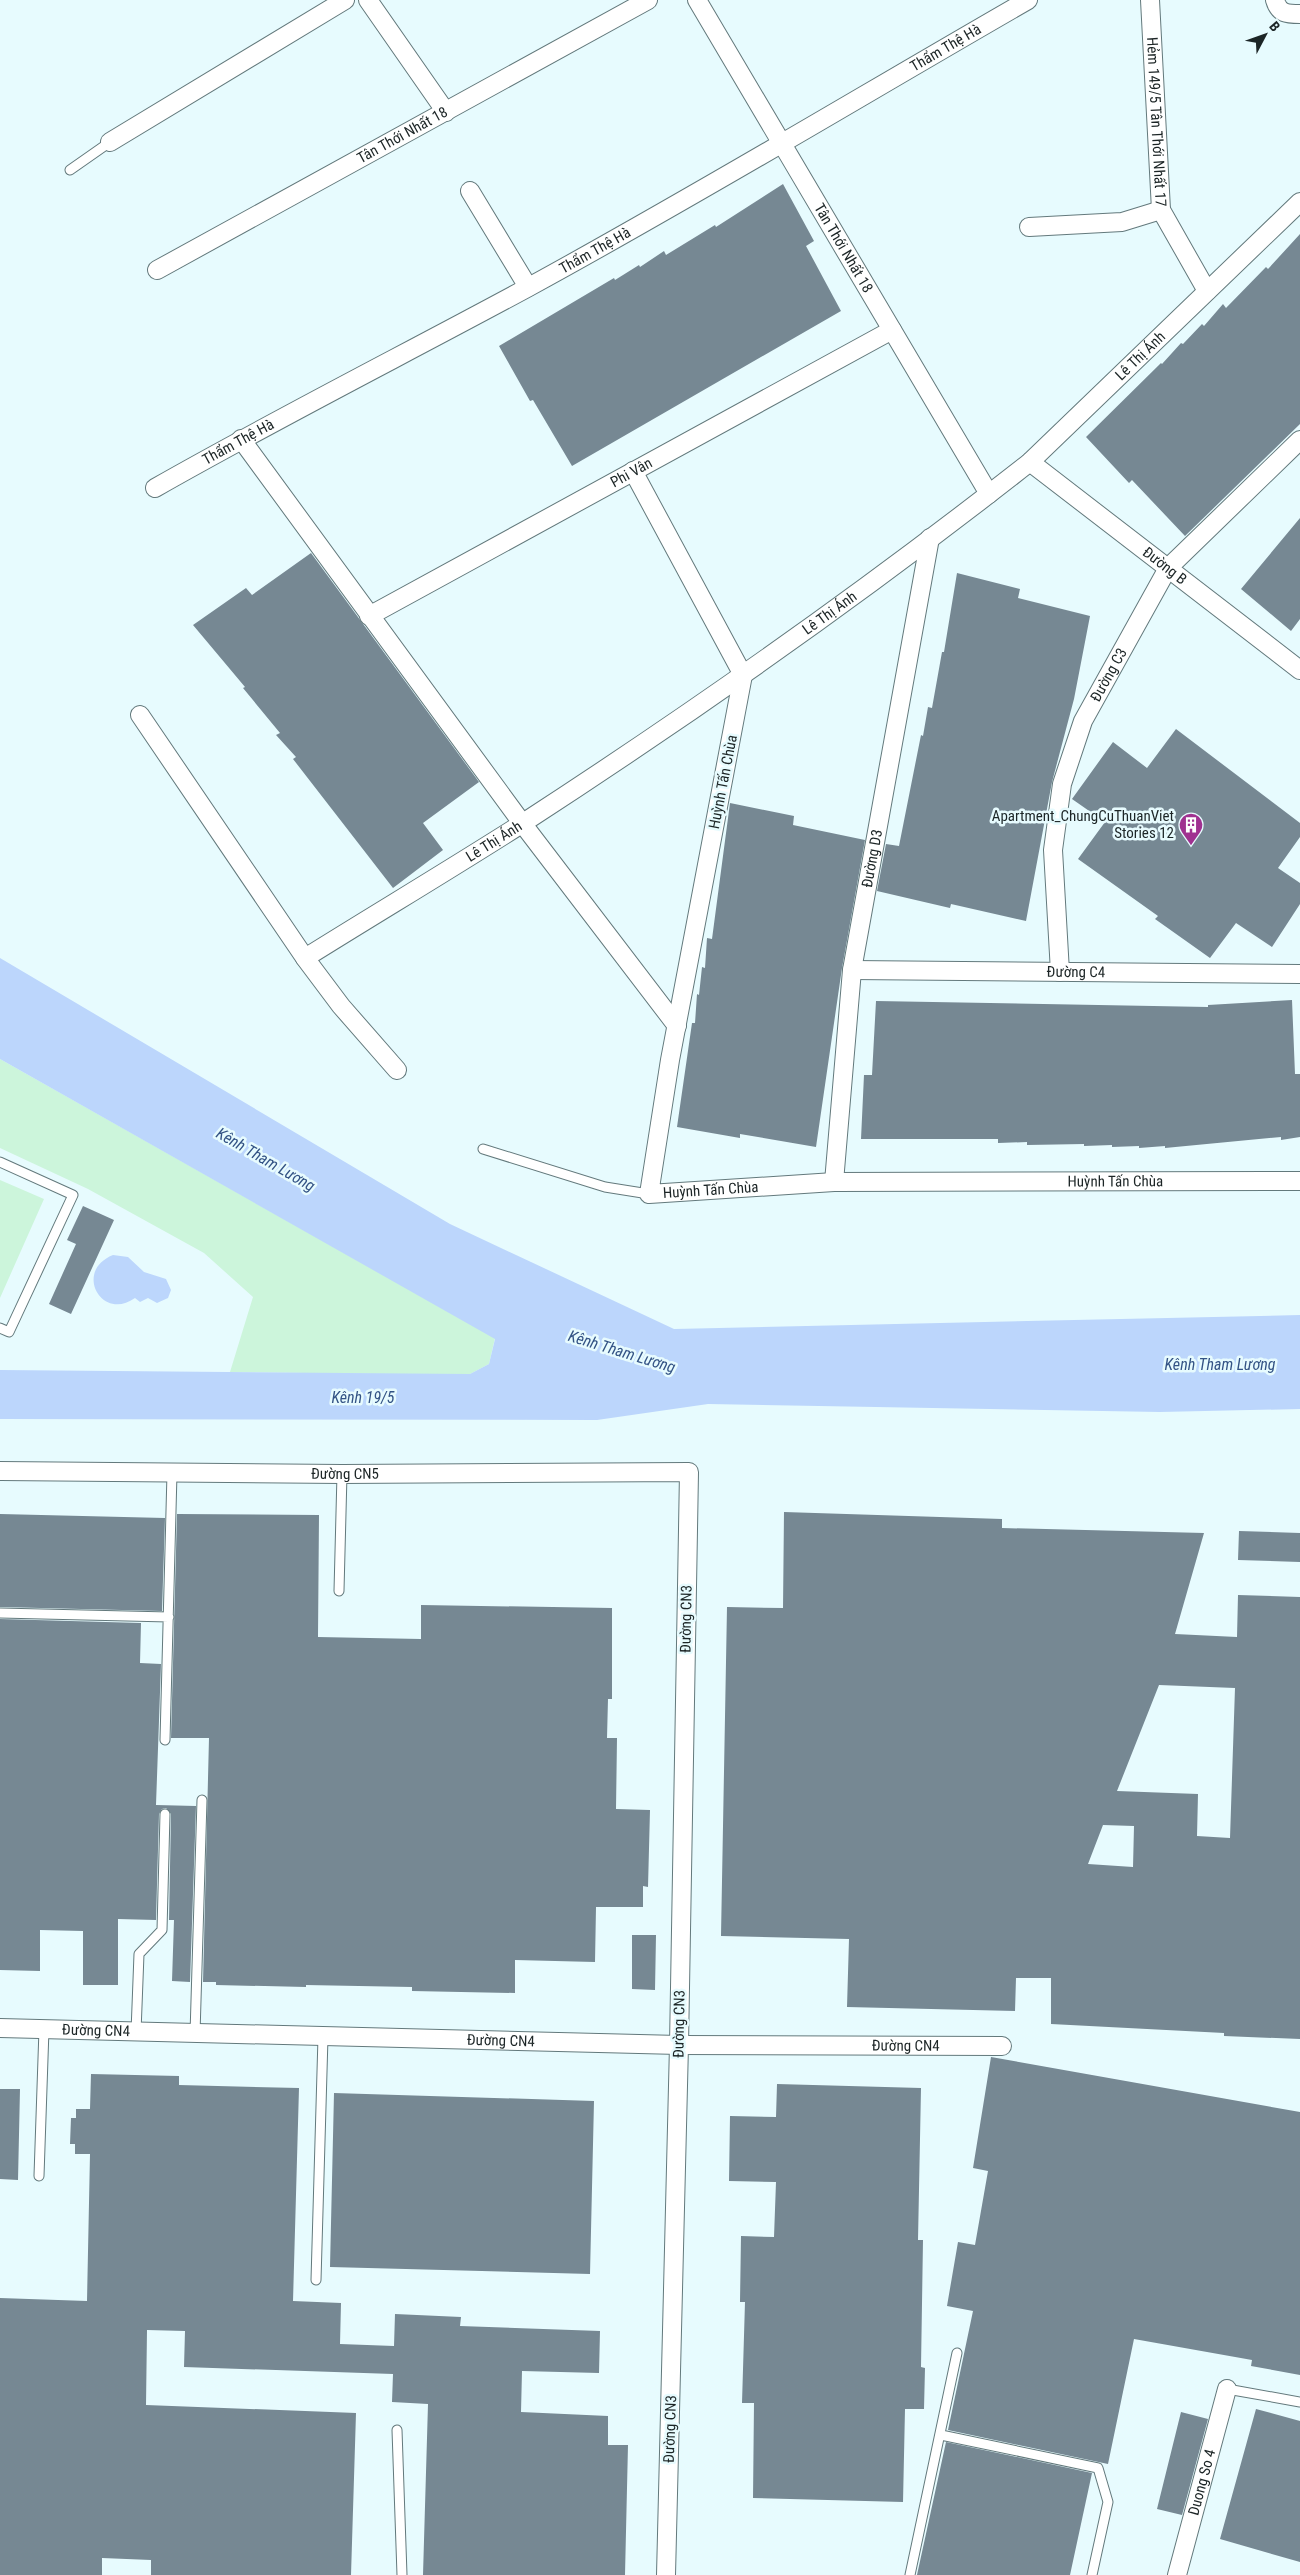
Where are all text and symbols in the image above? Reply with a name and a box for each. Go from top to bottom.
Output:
north arrow [1240,10,1290,60]
text: B [1266,18,1284,35]
street label: Thẩm Thệ Hà [907,20,984,75]
street label: Hẻm 149/5 Tân Thới Nhất 17 [1143,36,1170,207]
street label: Tân Thới Nhất 18 [354,103,451,167]
street label: Tân Thới Nhất 18 [810,200,877,296]
street label: Thẩm Thệ Hà [556,223,634,277]
street label: Lê Thị Ánh [1111,328,1169,384]
street label: Thẩm Thệ Hà [199,415,277,469]
street label: Phi Vân [607,454,655,491]
street label: Đường B [1139,543,1190,588]
street label: Lê Thị Ánh [799,587,860,639]
street label: Đường C3 [1087,645,1131,705]
street label: Huỳnh Tấn Chùa [705,733,741,831]
place label: Apartment_ChungCuThuanViet Stories 12 [992,807,1174,842]
building icon: Apartment_ChungCuThuanViet Stories 12 [1178,812,1204,846]
street label: Lê Thị Ánh [463,817,525,866]
street label: Đường D3 [858,828,886,889]
street label: Đường C4 [1047,963,1105,981]
water label: Kênh Tham Lương [213,1124,319,1196]
street label: Huỳnh Tấn Chùa [1068,1172,1163,1190]
street label: Huỳnh Tấn Chùa [662,1178,759,1202]
water label: Kênh Tham Lương [566,1326,678,1377]
water label: Kênh Tham Lương [1165,1355,1276,1374]
water label: Kênh 19/5 [332,1388,395,1407]
street label: Đường CN5 [311,1465,379,1483]
street label: Đường CN3 [676,1585,696,1653]
street label: Đường CN3 [669,1990,689,2058]
street label: Đường CN4 [62,2021,130,2040]
street label: Đường CN4 [467,2031,535,2050]
street label: Đường CN4 [872,2037,940,2055]
street label: Đường CN3 [660,2395,680,2463]
street label: Duong So 4 [1184,2447,1219,2517]

